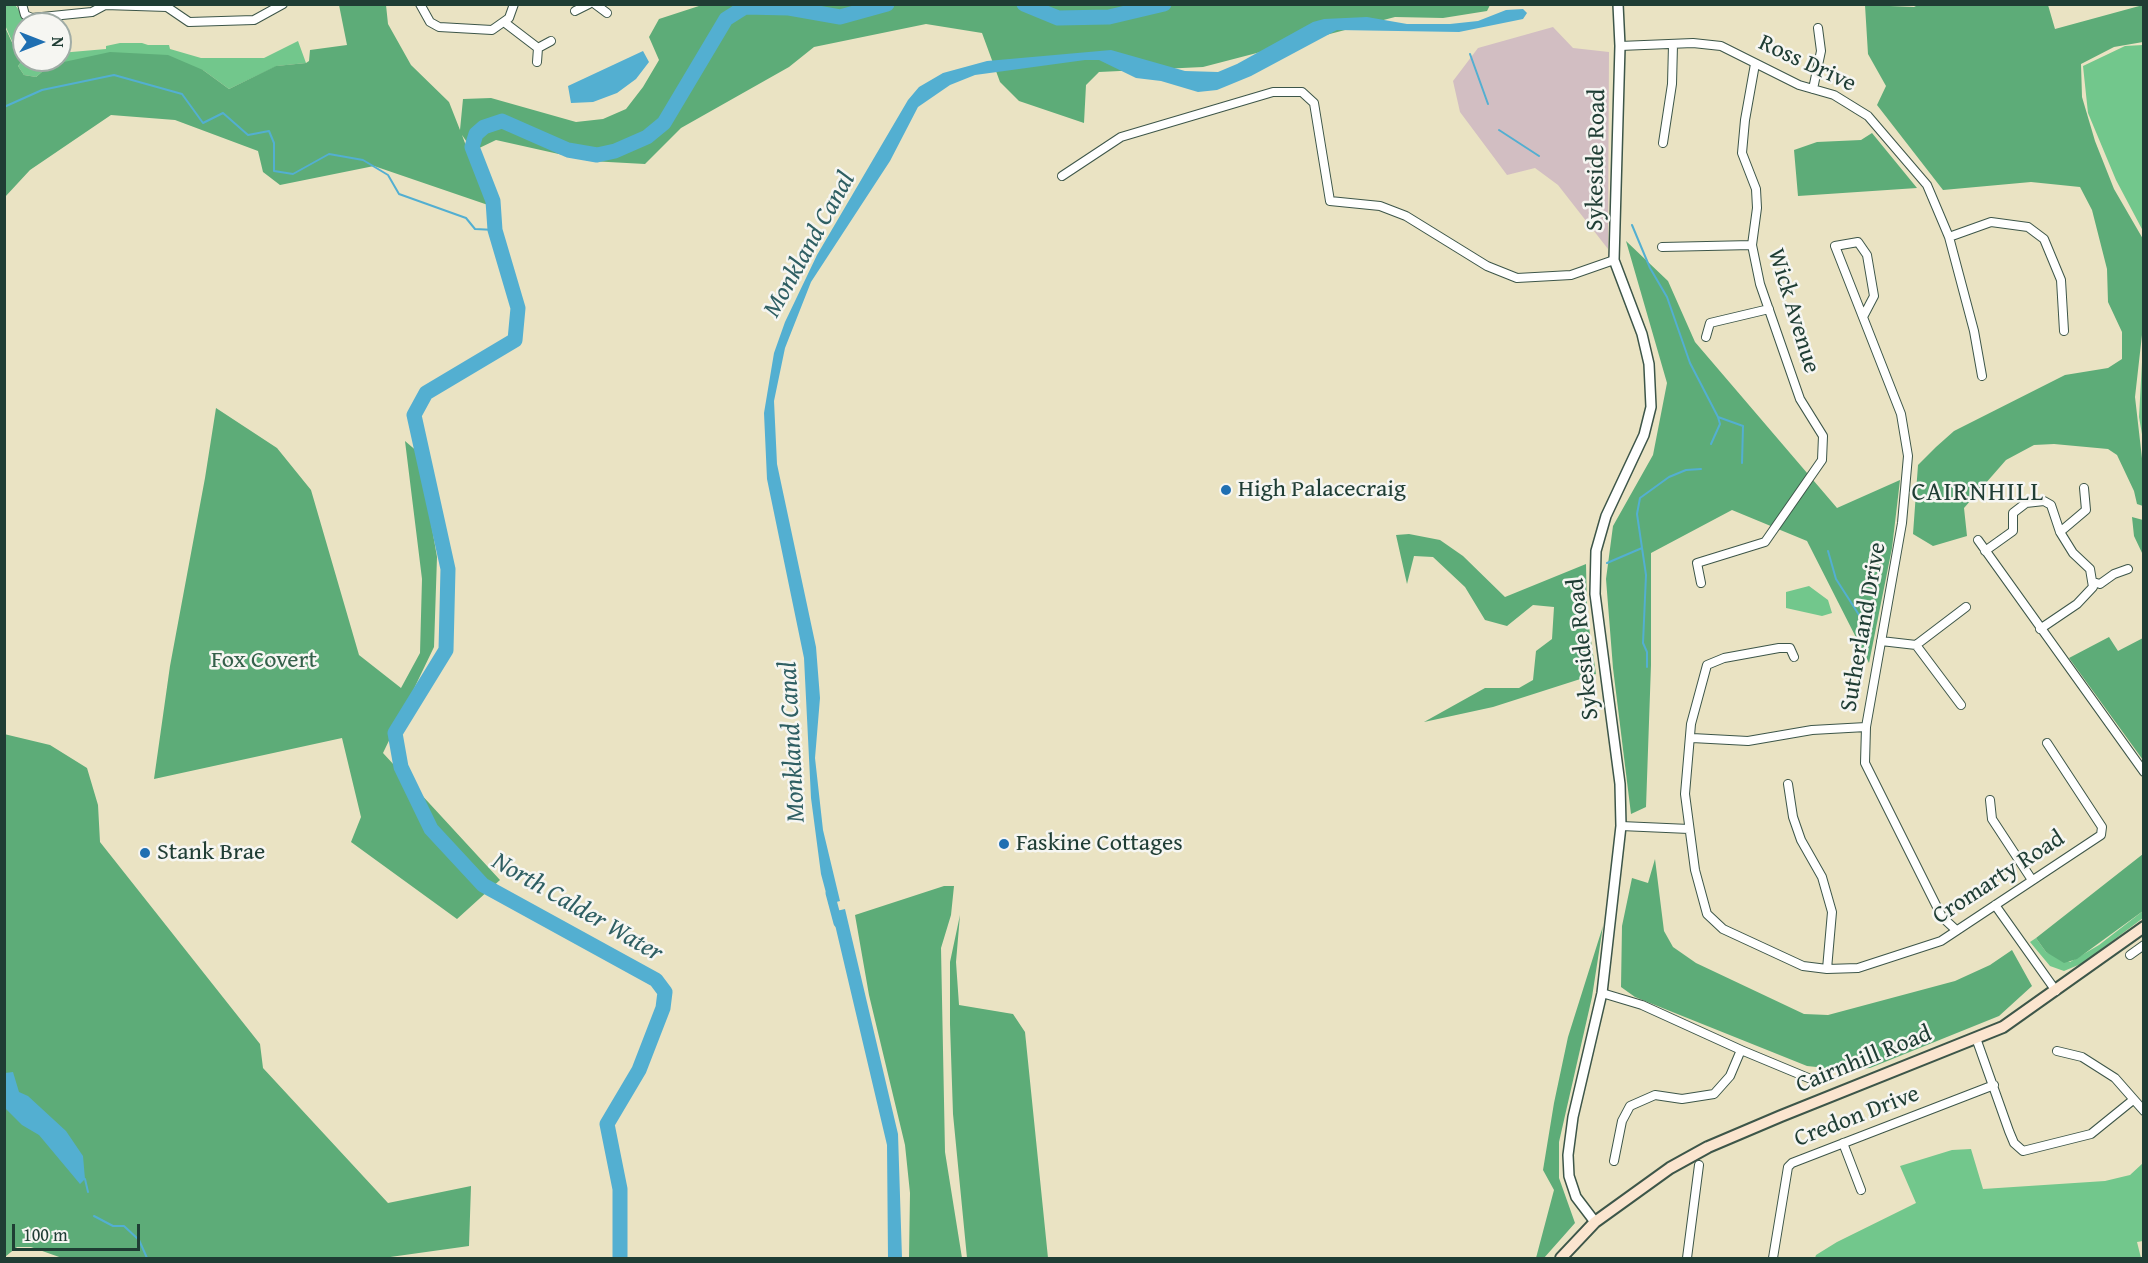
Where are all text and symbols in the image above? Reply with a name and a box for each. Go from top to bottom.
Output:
north arrow [12,12,72,72]
street label: Ross Drive [1754,29,1860,99]
text: N [46,37,70,47]
street label: Sykeside Road [1581,89,1613,231]
water label: Monkland Canal [757,167,863,323]
street label: Wick Avenue [1760,245,1826,377]
place label: High Palacecraig [1238,476,1406,504]
district label: CAIRNHILL [1911,477,2045,509]
marker: High Palacecraig [1219,483,1233,497]
street label: Sutherland Drive [1835,540,1893,714]
street label: Sykeside Road [1562,577,1606,721]
park label: Fox Covert [211,647,317,675]
water label: Monkland Canal [773,661,813,823]
street label: Cromarty Road [1928,825,2070,931]
place label: Faskine Cottages [1016,830,1183,858]
marker: Faskine Cottages [997,837,1011,851]
place label: Stank Brae [157,839,265,867]
marker: Stank Brae [138,846,152,860]
water label: North Calder Water [486,846,668,970]
street label: Cairnhill Road [1792,1020,1936,1100]
street label: Credon Drive [1790,1080,1924,1154]
scale bar [15,1212,142,1250]
text: 100 m [23,1221,68,1248]

